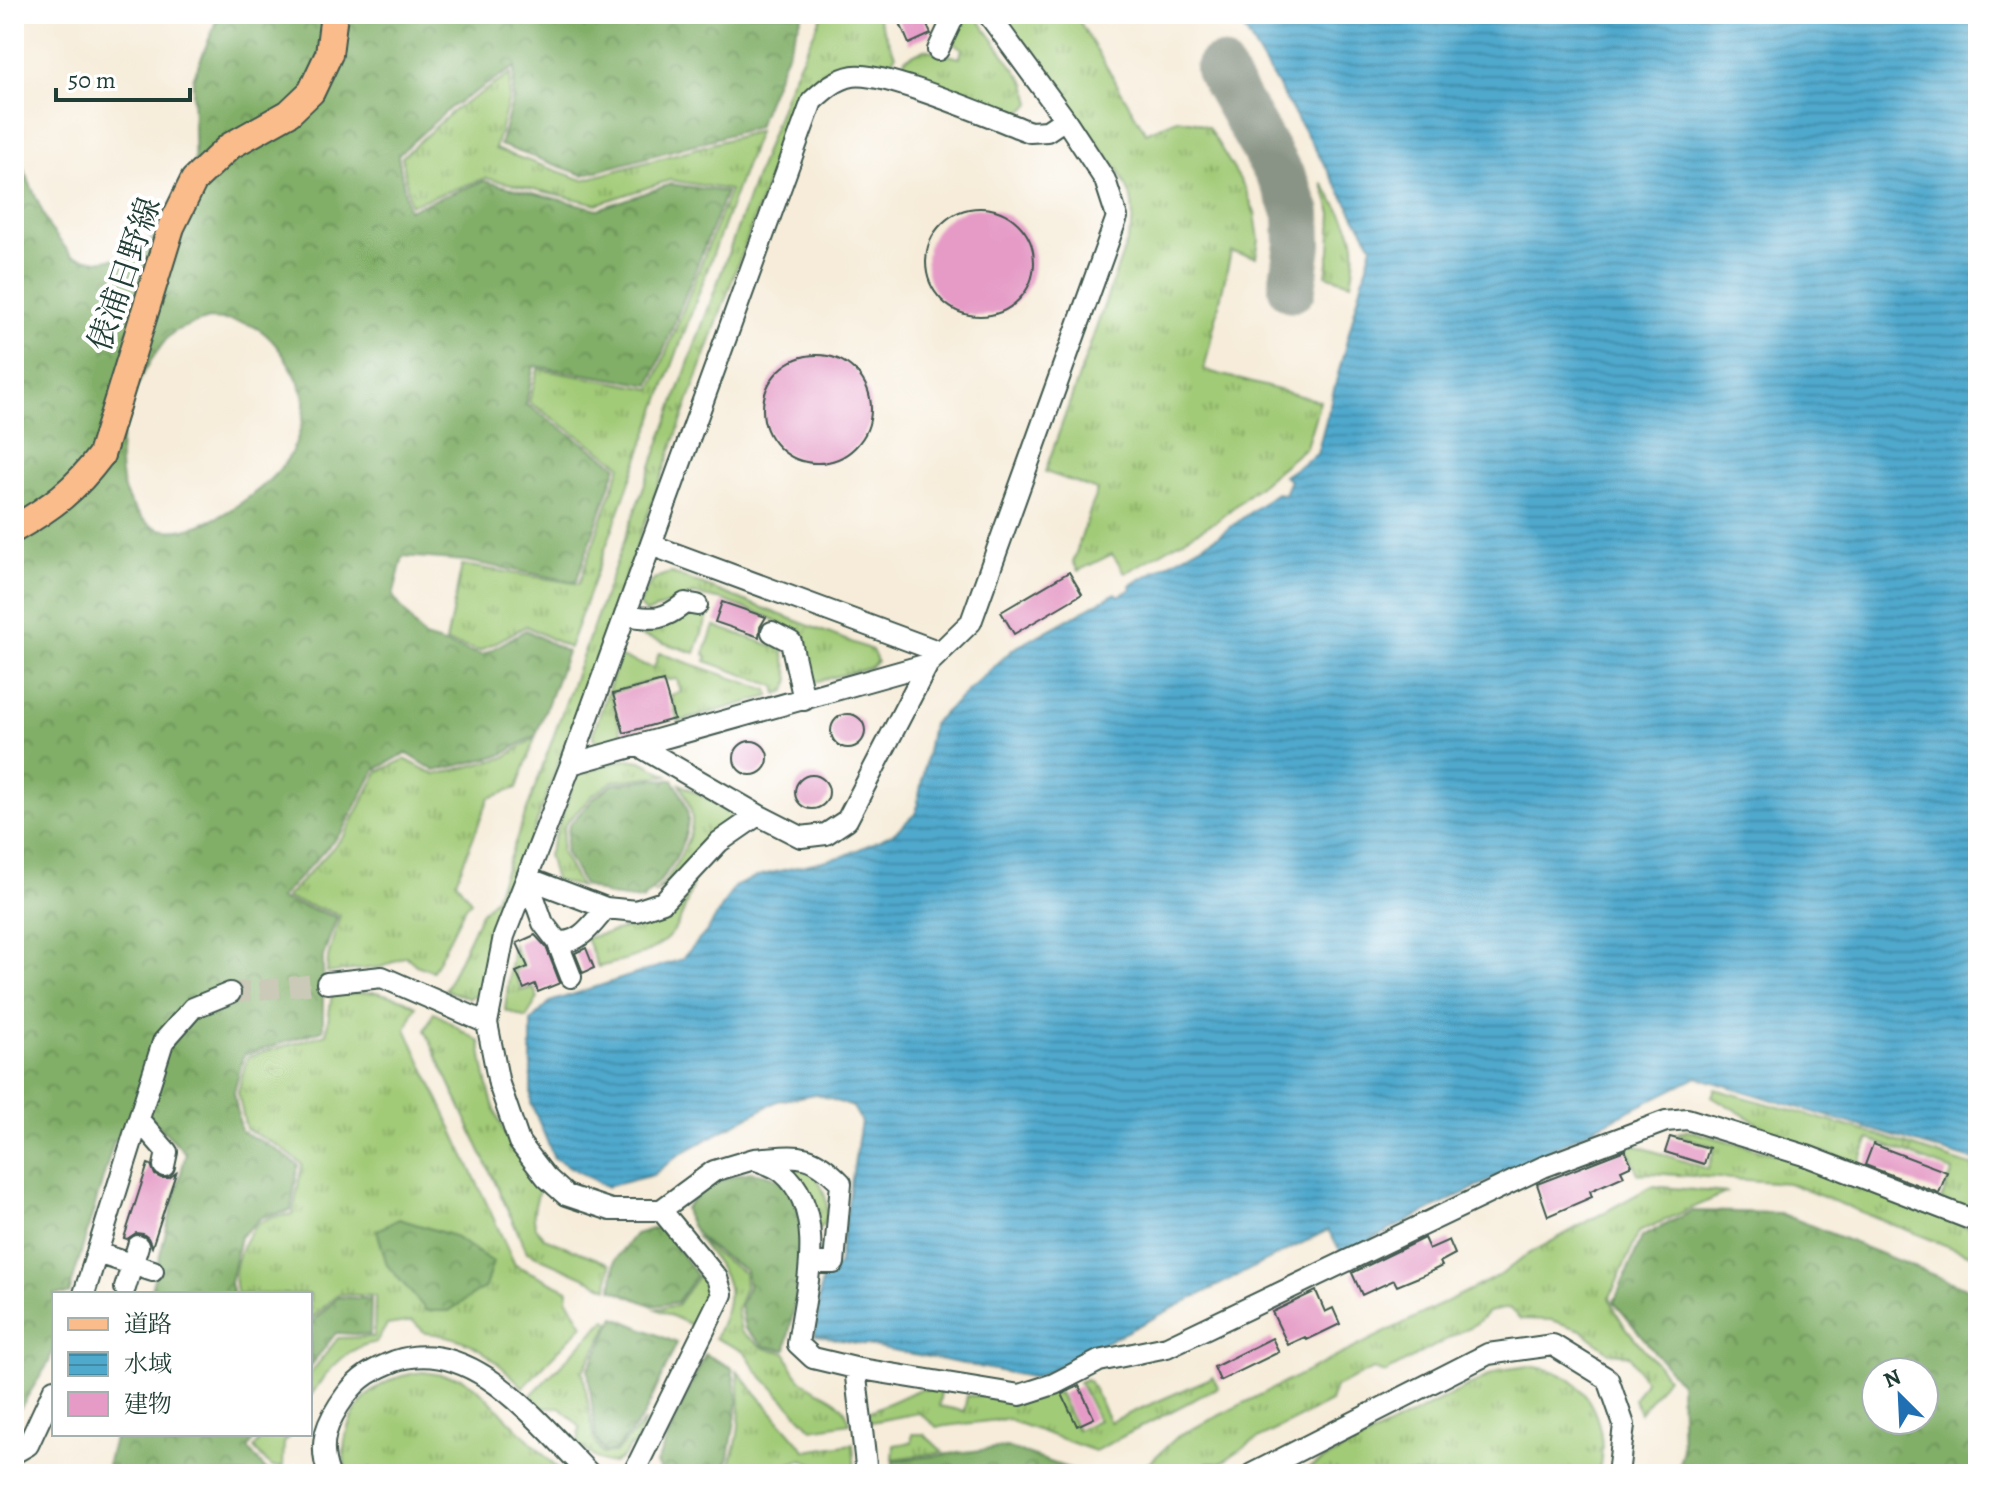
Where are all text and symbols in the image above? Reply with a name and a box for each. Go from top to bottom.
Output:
scale bar [56,52,190,102]
text: 50 m [68,64,116,96]
street label: 俵浦日野線 [77,191,171,357]
legend [52,1292,312,1436]
text: 道路 [124,1308,172,1340]
text: 水域 [124,1348,172,1380]
north arrow [1860,1356,1940,1436]
text: N [1879,1362,1906,1396]
text: 建物 [124,1388,172,1420]

